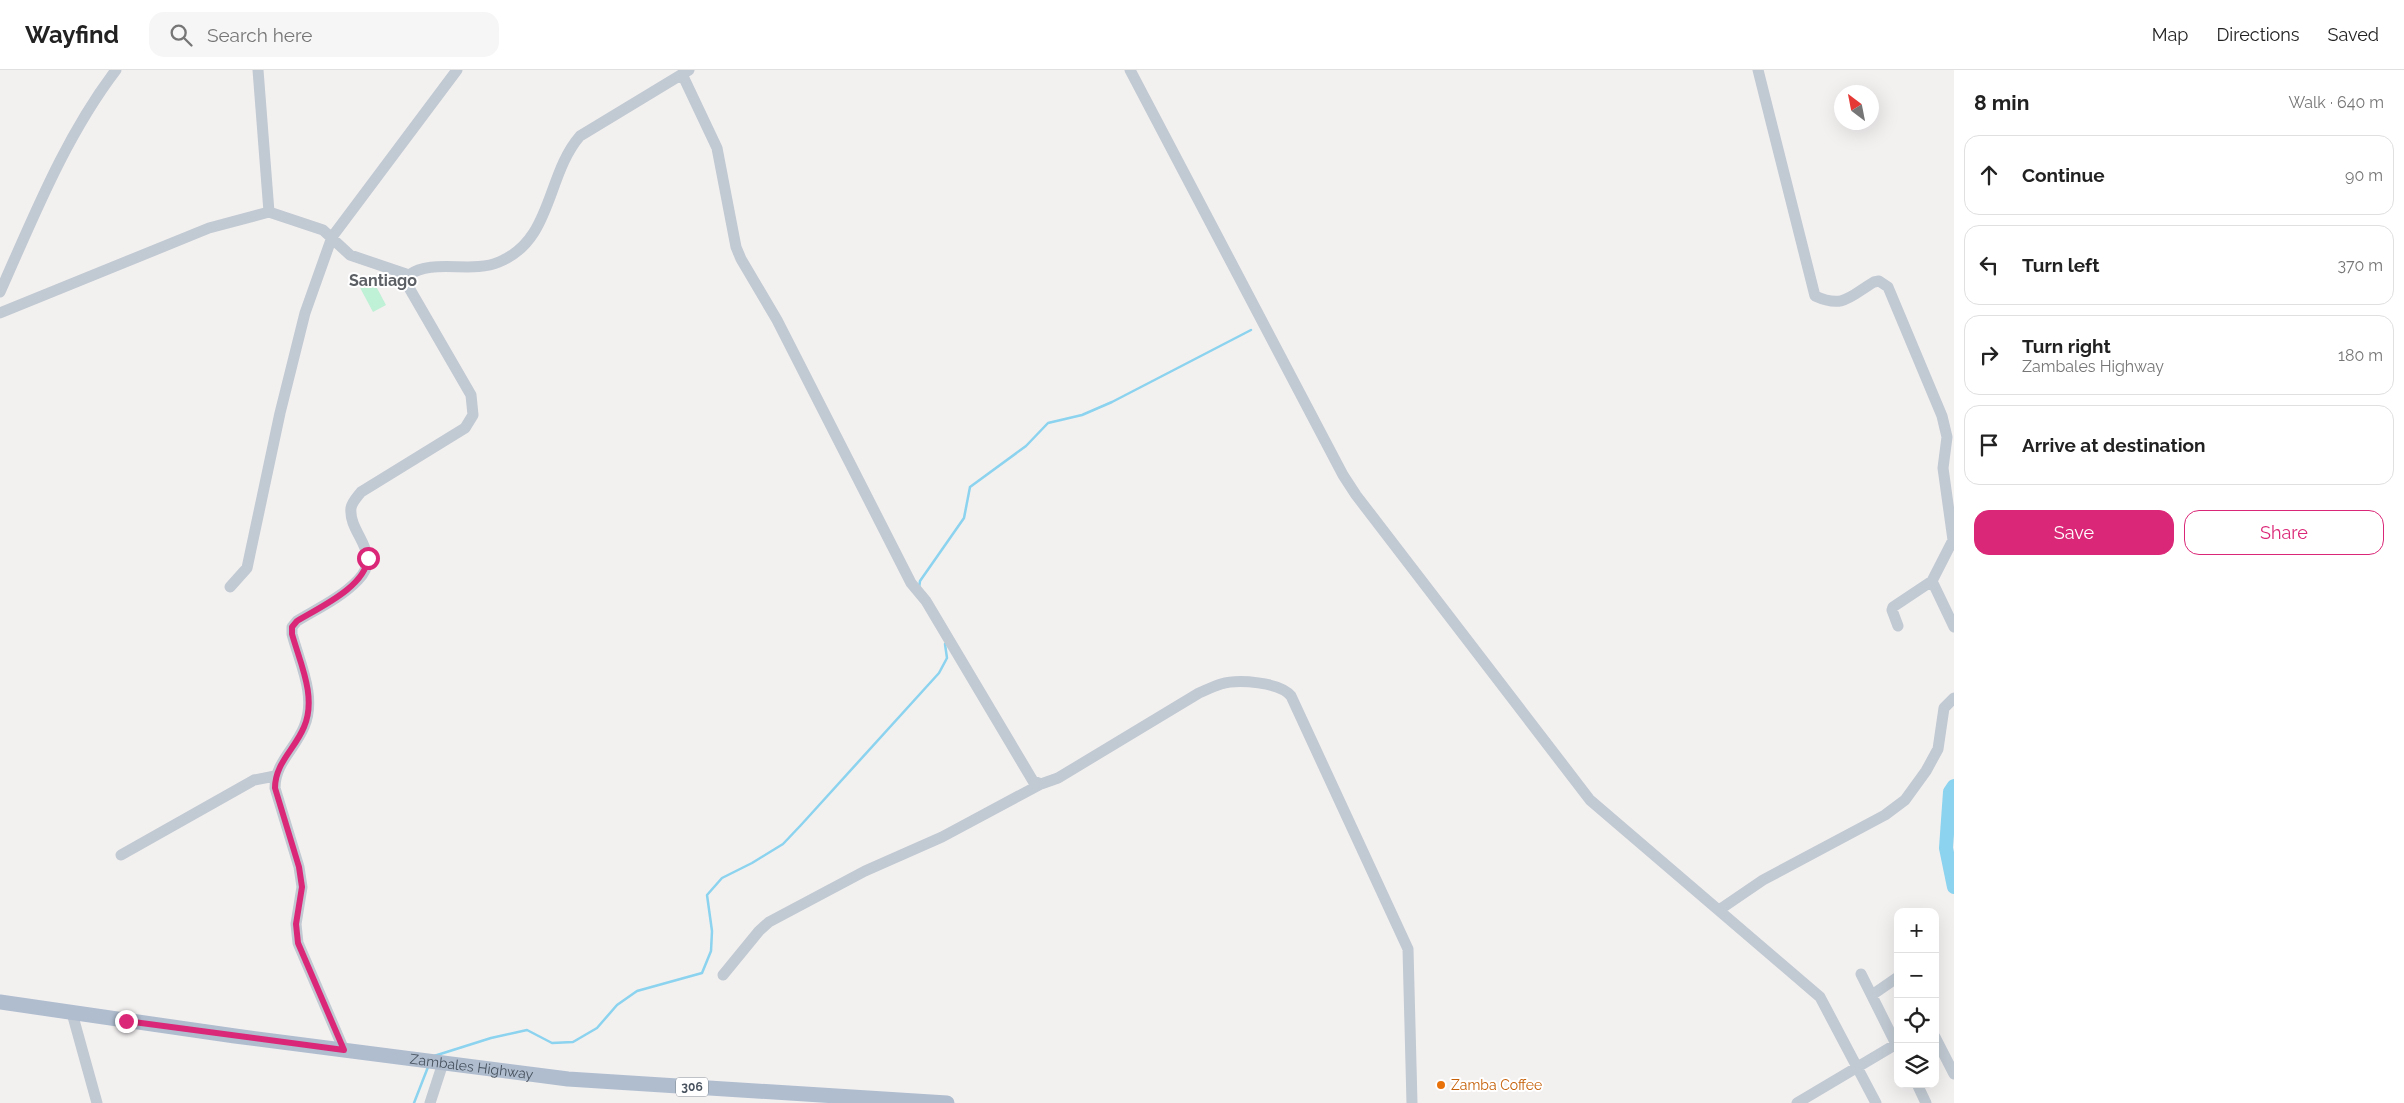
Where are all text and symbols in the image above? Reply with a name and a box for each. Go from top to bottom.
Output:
search box [149,12,499,57]
text: Wayfind [25,20,119,49]
icon: search [167,21,195,49]
text: Search here [207,24,312,46]
text: Map [2152,24,2188,45]
text: Directions [2216,24,2300,45]
text: Saved [2328,24,2379,45]
north arrow [1834,85,1879,130]
text: 8 min [1974,90,2029,115]
text: Walk · 640 m [2288,93,2384,112]
icon: ahead [1975,161,2003,189]
text: Continue [2022,164,2105,186]
text: 90 m [2345,166,2383,185]
icon: left [1975,251,2003,279]
text: Turn left [2022,254,2099,276]
text: 370 m [2337,256,2383,275]
district label: Santiago [349,271,417,290]
text: Turn right [2022,335,2111,357]
icon: right [1975,341,2003,369]
text: 180 m [2338,346,2383,365]
text: Zambales Highway [2022,357,2164,376]
icon: arrive [1975,431,2003,459]
text: Arrive at destination [2022,434,2206,456]
button: Save [1974,510,2174,555]
button: Share [2184,510,2384,555]
route start [357,547,380,570]
map controls [1894,908,1939,1088]
button: + [1894,908,1939,953]
button: − [1894,953,1939,998]
button: locate [1894,998,1939,1043]
route end [115,1010,138,1033]
button: layers [1894,1043,1939,1088]
street label: Zambales Highway [409,1051,535,1082]
place label: Zamba Coffee [1451,1077,1542,1093]
road number: 306 [676,1078,708,1096]
marker: Zamba Coffee [1435,1079,1447,1091]

